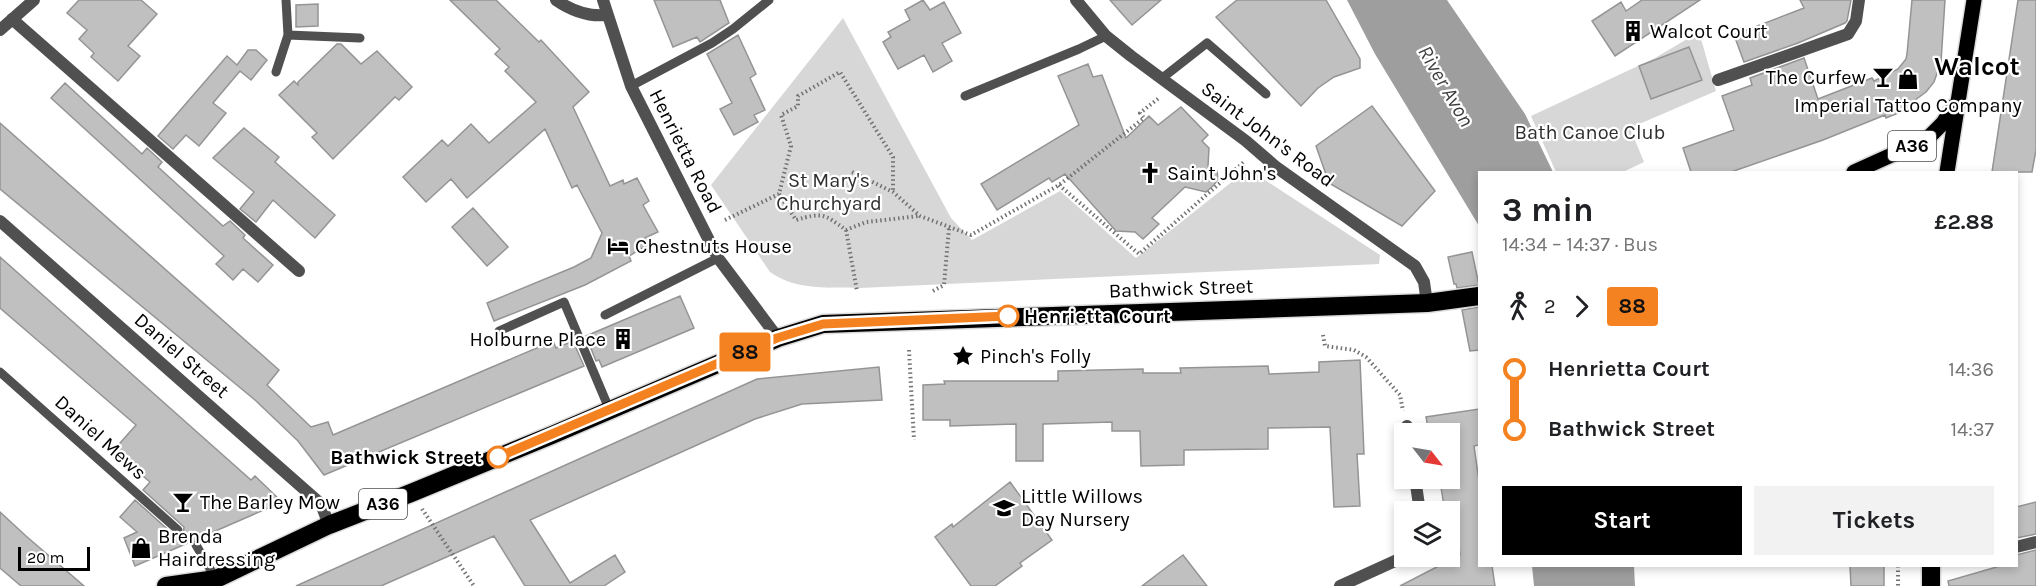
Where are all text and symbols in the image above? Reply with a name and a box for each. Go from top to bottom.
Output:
building icon: Walcot Court [1621,19,1645,43]
place label: Walcot Court [1650,20,1768,43]
water label: River Avon [1413,41,1479,131]
district label: Walcot [1934,51,2020,82]
bar icon: The Curfew [1871,65,1895,89]
place label: The Curfew [1766,66,1867,89]
shop icon: Imperial Tattoo Company [1896,67,1920,91]
street label: Saint John's Road [1197,76,1339,192]
street label: Henrietta Road [644,85,727,217]
place label: Imperial Tattoo Company [1794,94,2022,117]
park label: Bath Canoe Club [1515,121,1665,144]
road number: A36 [1888,131,1936,161]
church icon: Saint John's [1138,161,1162,185]
place label: Saint John's [1167,161,1277,185]
park label: St Mary's Churchyard [776,169,882,215]
text: 3 min [1502,191,1594,229]
text: £2.88 [1934,209,1994,235]
text: 14:34 – 14:37 · Bus [1502,233,1658,256]
hotel icon: Chestnuts House [606,234,630,258]
place label: Chestnuts House [635,235,792,258]
street label: Bathwick Street [1108,274,1254,303]
icon: walk [1502,290,1535,323]
icon: forward [1565,290,1598,323]
text: 88 [1619,294,1646,318]
text: 2 [1544,295,1556,318]
marker: Henrietta Court [997,305,1019,327]
place label: Henrietta Court [1024,305,1171,328]
street label: Daniel Street [130,308,234,403]
building icon: Holburne Place [611,327,635,351]
place label: Holburne Place [470,328,606,351]
line badge: 88 [718,332,772,372]
text: 88 [731,340,759,364]
place icon: Pinch's Folly [951,344,975,368]
place label: Pinch's Folly [980,345,1091,368]
text: Henrietta Court [1548,356,1710,382]
text: 14:36 [1948,358,1994,381]
street label: Daniel Mews [50,390,151,484]
text: Bathwick Street [1548,416,1715,442]
text: 14:37 [1950,418,1994,441]
north arrow [1394,423,1460,489]
map controls [1394,423,1460,567]
place label: Bathwick Street [330,446,482,469]
marker: Bathwick Street [487,446,509,468]
place label: Little Willows Day Nursery [1021,485,1143,531]
button: Start [1502,486,1742,555]
button: Tickets [1754,486,1994,555]
road number: A36 [359,489,407,519]
bar icon: The Barley Mow [171,490,195,514]
place label: The Barley Mow [200,491,341,514]
school or university icon: Little Willows Day Nursery [992,496,1016,520]
button: layers [1394,501,1460,567]
place label: Brenda Hairdressing [158,525,275,571]
shop icon: Brenda Hairdressing [129,536,153,560]
scale bar [18,544,90,572]
text: 20 m [27,548,65,567]

